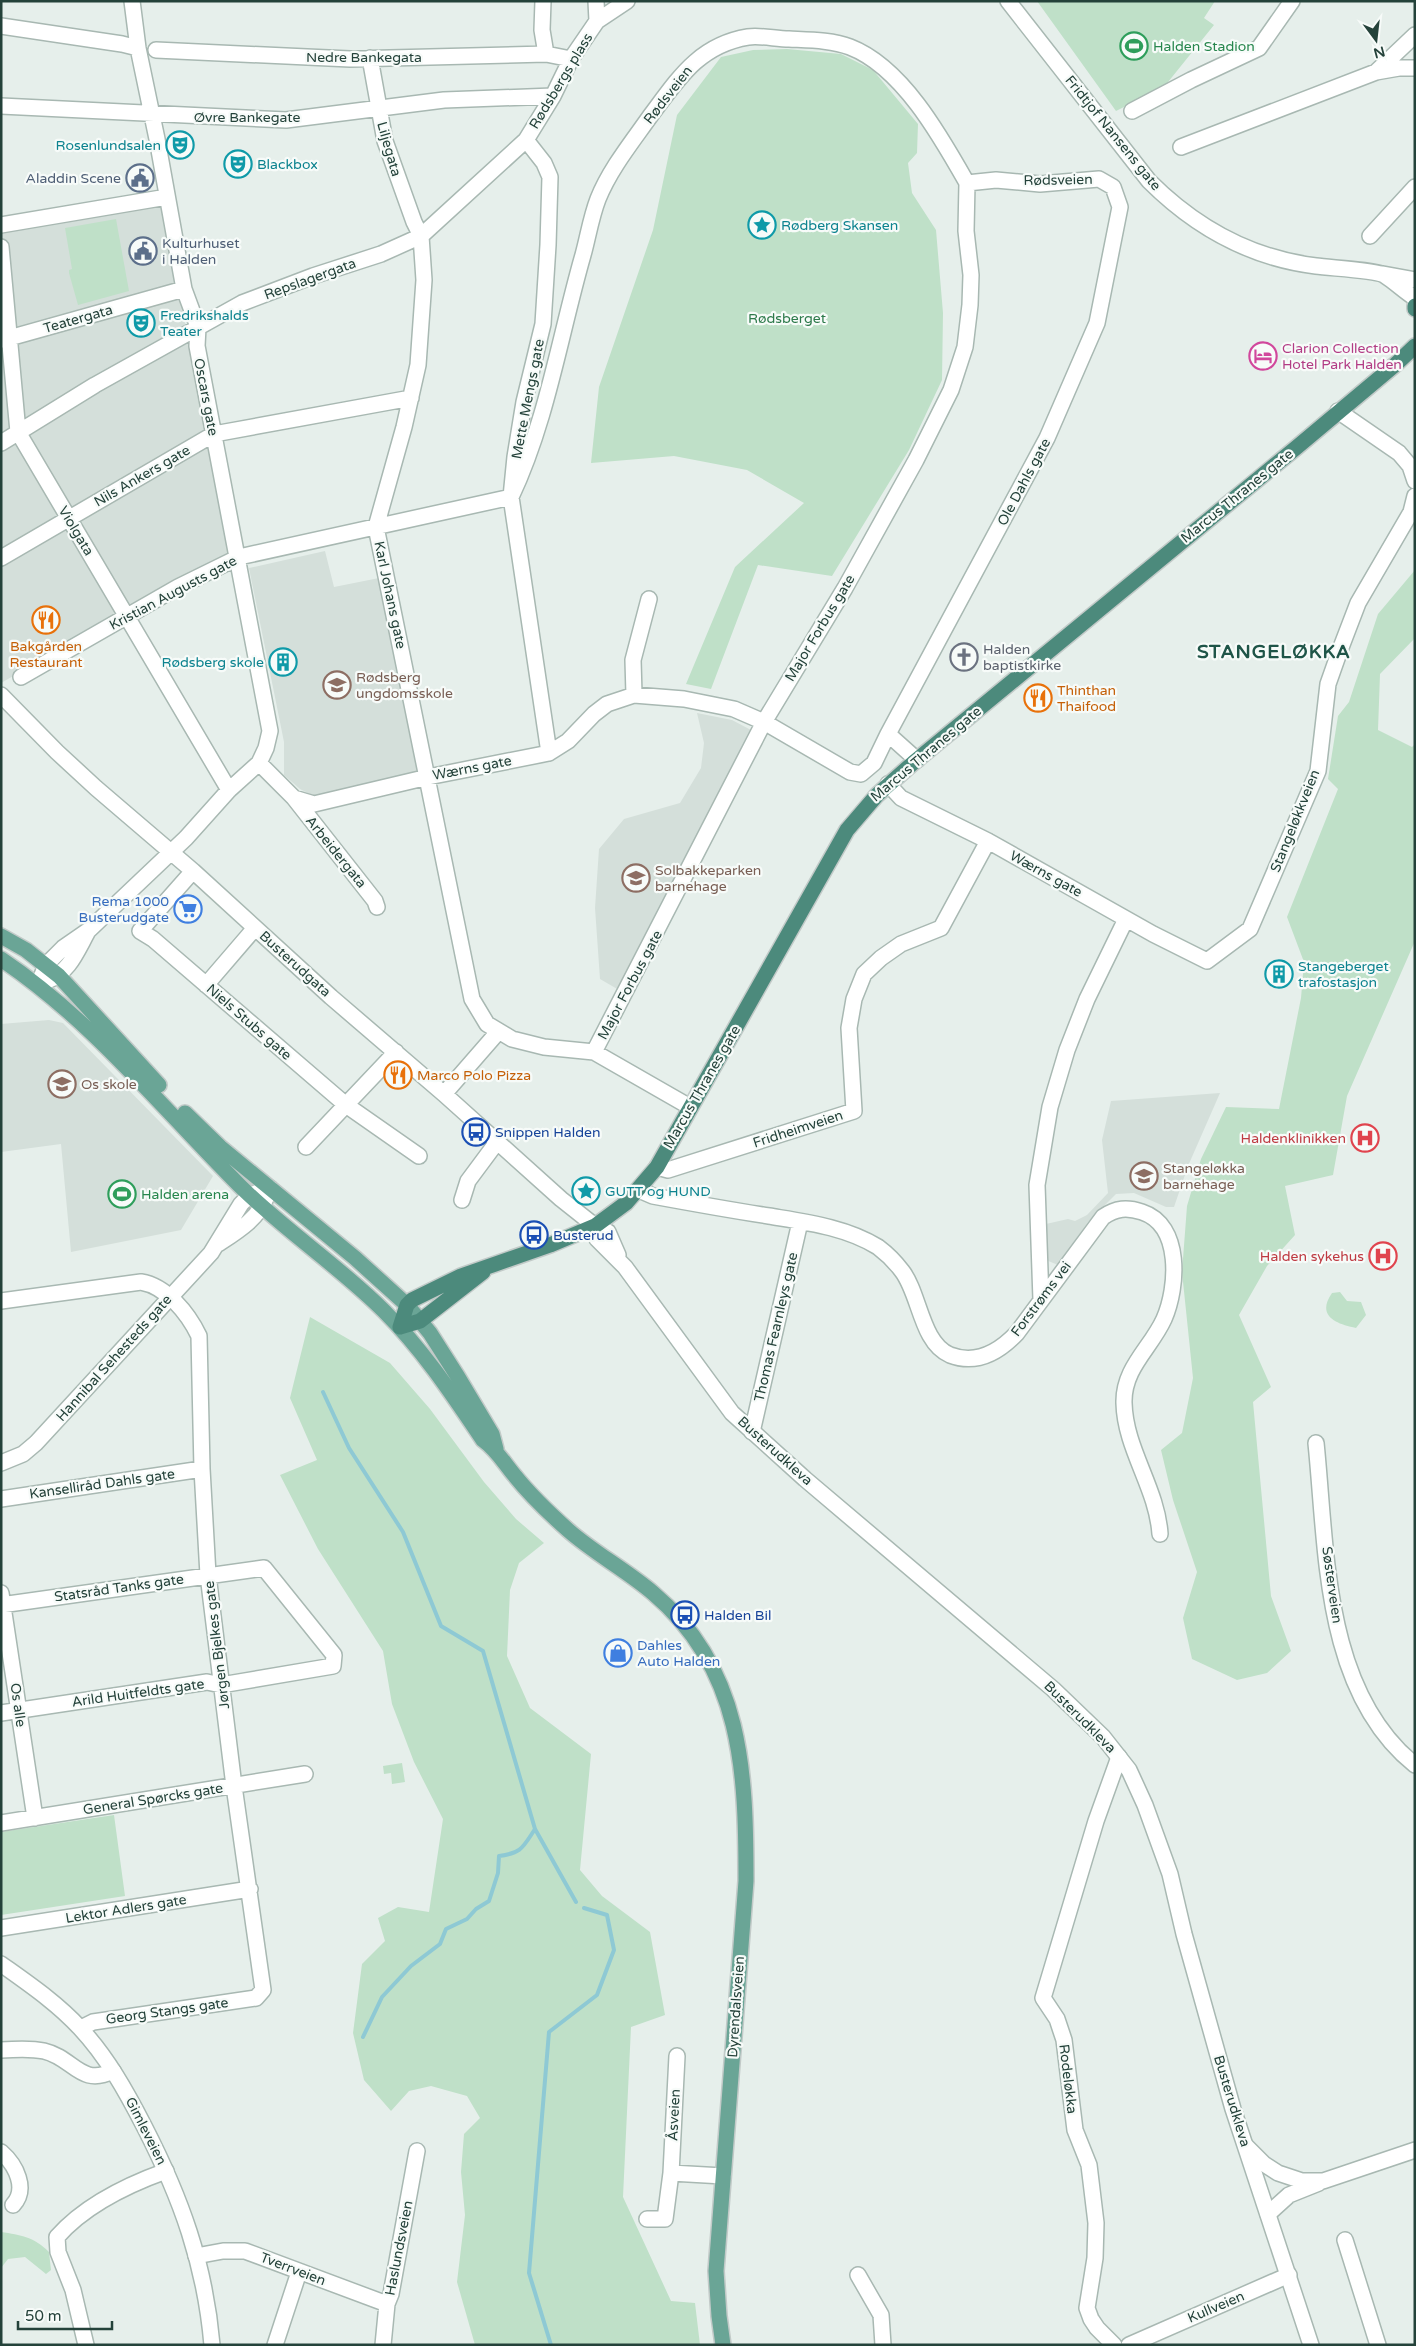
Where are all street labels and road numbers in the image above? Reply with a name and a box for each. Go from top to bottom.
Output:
street label: Rødsbergs plass [526,30,596,132]
street label: Nedre Bankegata [306,49,422,66]
street label: Rødsveien [640,63,696,127]
street label: Fridtjof Nansens gate [1061,72,1165,194]
street label: Øvre Bankegate [194,109,300,126]
street label: Liljegata [373,120,405,178]
street label: Rødsveien [1023,171,1093,189]
street label: Repslagergata [262,255,358,303]
street label: Teatergata [41,301,115,337]
street label: Mette Mengs gate [508,337,548,461]
street label: Oscars gate [190,357,222,437]
street label: Ole Dahls gate [994,435,1054,529]
street label: Nils Ankers gate [91,442,193,510]
street label: Marcus Thranes gate [1177,445,1297,547]
street label: Violgata [55,503,97,559]
street label: Karl Johans gate [370,540,410,651]
street label: Kristian Augusts gate [106,552,240,634]
street label: Major Forbus gate [781,571,859,685]
street label: Marcus Thranes gate [867,703,985,805]
street label: Wærns gate [431,752,513,784]
street label: Stangeløkkveien [1267,767,1323,875]
street label: Arbeidergata [302,813,370,891]
street label: Wærns gate [1007,847,1085,901]
street label: Busterudgata [256,927,334,1001]
street label: Major Forbus gate [594,927,666,1043]
street label: Niels Stubs gate [203,980,295,1064]
street label: Marcus Thranes gate [660,1022,744,1152]
street label: Fridheimveien [751,1106,845,1152]
street label: Thomas Fearnleys gate [750,1250,802,1404]
street label: Forstrøms vei [1007,1258,1075,1340]
street label: Hannibal Sehesteds gate [53,1291,175,1425]
street label: Busterudkleva [734,1413,816,1489]
street label: Kanselliråd Dahls gate [28,1465,176,1503]
street label: Søsterveien [1318,1545,1346,1625]
street label: Statsråd Tanks gate [53,1570,185,1606]
street label: Jørgen Bjelkes gate [201,1580,233,1710]
street label: Arild Huitfeldts gate [71,1675,205,1711]
street label: Busterudkleva [1040,1677,1120,1757]
street label: Os alle [6,1682,30,1728]
street label: General Spørcks gate [82,1780,224,1818]
street label: Lektor Adlers gate [64,1891,188,1927]
street label: Dyrendalsveien [724,1956,748,2058]
street label: Georg Stangs gate [105,1994,229,2028]
street label: Rodeløkka [1055,2043,1081,2115]
street label: Busterudkleva [1210,2053,1254,2149]
street label: Åsveien [664,2088,684,2142]
street label: Gimleveien [122,2094,170,2168]
street label: Haslundsveien [381,2199,417,2297]
street label: Tverrveien [258,2249,328,2289]
street label: Kullveien [1185,2287,1247,2327]

